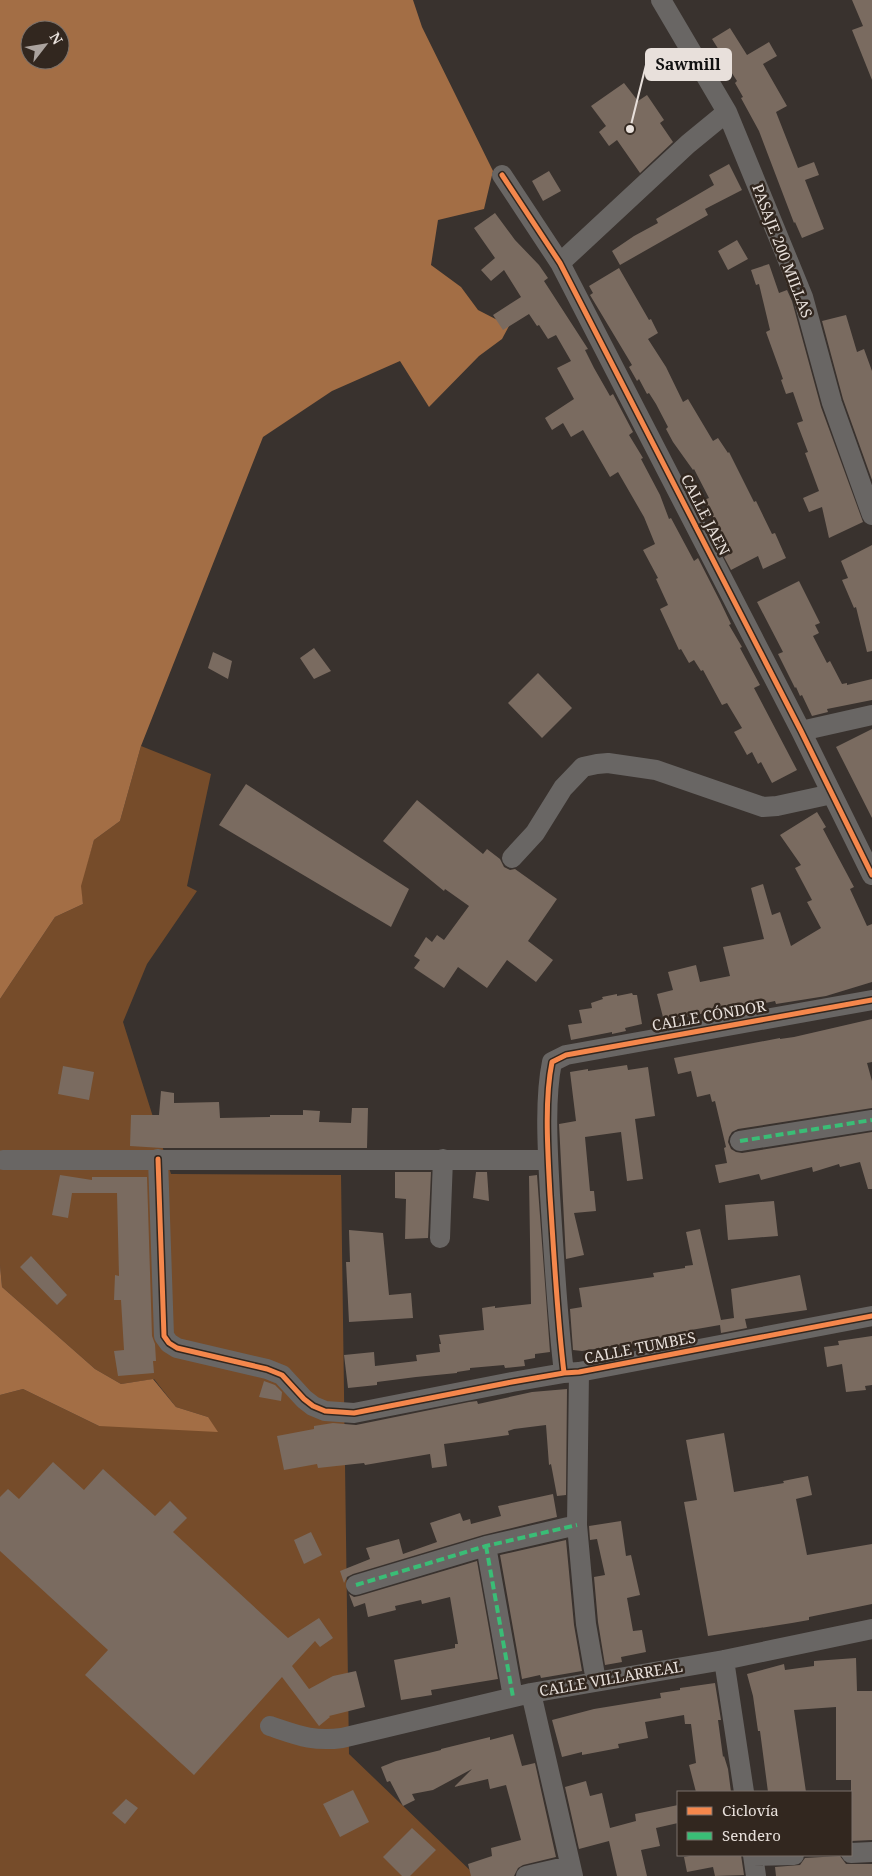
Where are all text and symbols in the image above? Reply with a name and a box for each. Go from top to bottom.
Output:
north arrow [20,20,70,70]
text: N [46,28,68,48]
callout: Sawmill [646,49,731,80]
text: Sawmill [655,53,721,75]
street label: PASAJE 200 MILLAS [748,181,818,321]
street label: CALLE JAEN [677,471,735,559]
street label: CALLE CÓNDOR [650,995,768,1035]
street label: CALLE TUMBES [582,1326,697,1368]
street label: CALLE VILLARREAL [537,1656,684,1701]
legend [677,1791,852,1856]
text: Ciclovía [722,1800,779,1820]
text: Sendero [722,1825,781,1845]

